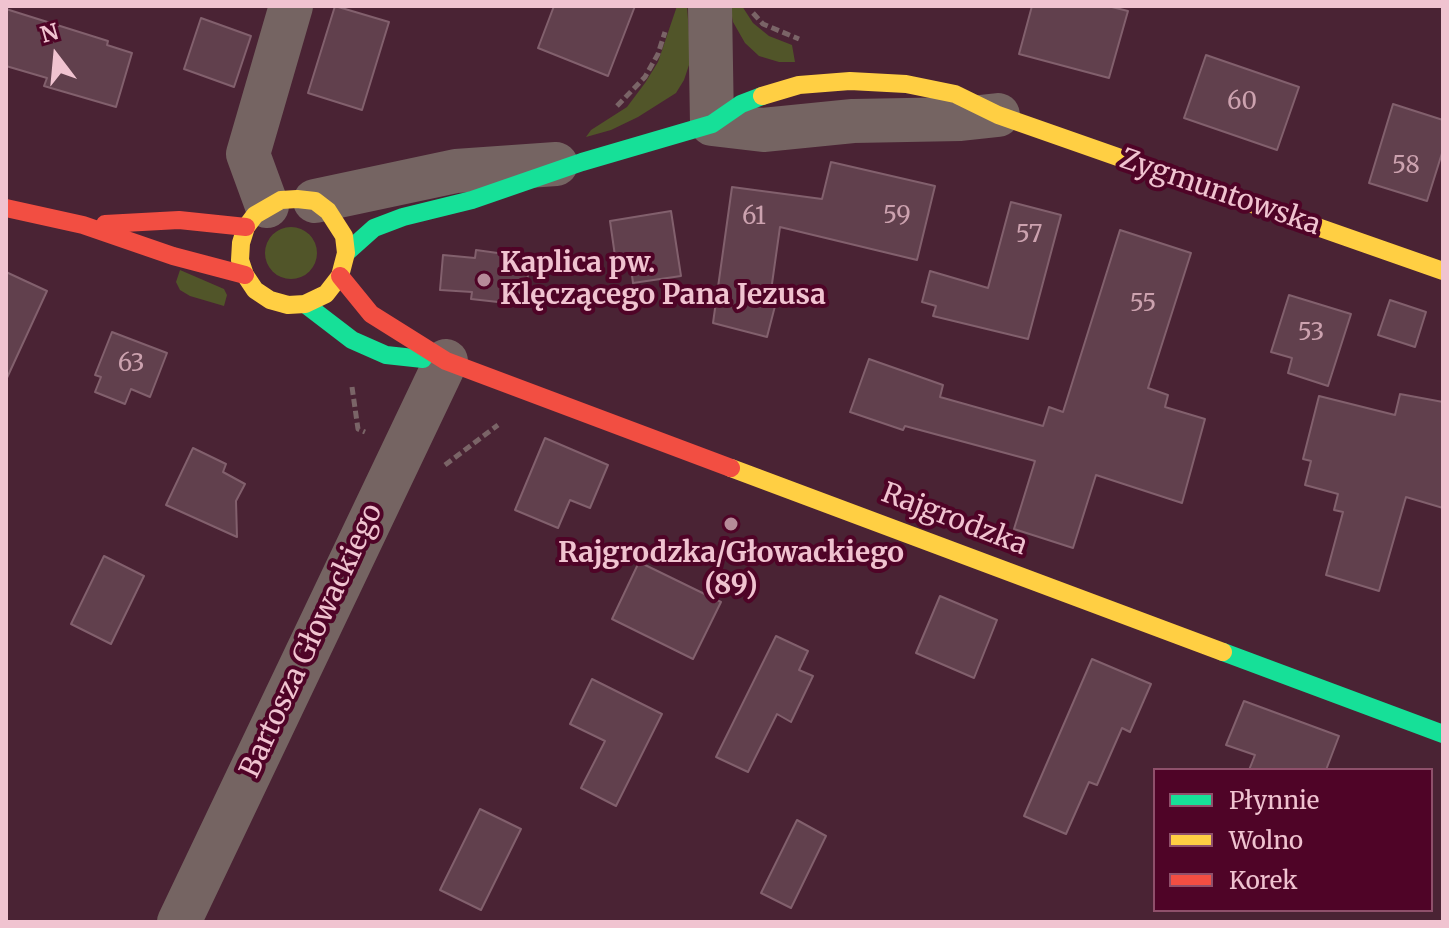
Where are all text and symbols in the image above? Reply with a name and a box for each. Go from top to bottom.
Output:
north arrow [16,16,96,96]
text: N [37,17,62,49]
house number: 60 [1227,88,1257,116]
street label: Zygmuntowska [1115,143,1325,243]
house number: 58 [1392,152,1420,180]
house number: 59 [883,202,911,230]
house number: 61 [742,203,766,231]
house number: 57 [1016,221,1042,249]
place label: Kaplica pw. Klęczącego Pana Jezusa [500,247,826,313]
marker: Kaplica pw. Klęczącego Pana Jezusa [475,271,493,289]
house number: 55 [1130,290,1156,318]
house number: 53 [1298,319,1324,347]
house number: 63 [118,350,144,378]
street label: Rajgrodzka [876,477,1032,563]
street label: Bartosza Głowackiego [234,499,390,783]
marker: Rajgrodzka/Głowackiego (89) [722,515,740,533]
place label: Rajgrodzka/Głowackiego (89) [558,537,904,603]
legend [1153,768,1433,912]
text: Płynnie [1229,785,1319,816]
text: Wolno [1229,825,1303,856]
text: Korek [1229,865,1297,896]

